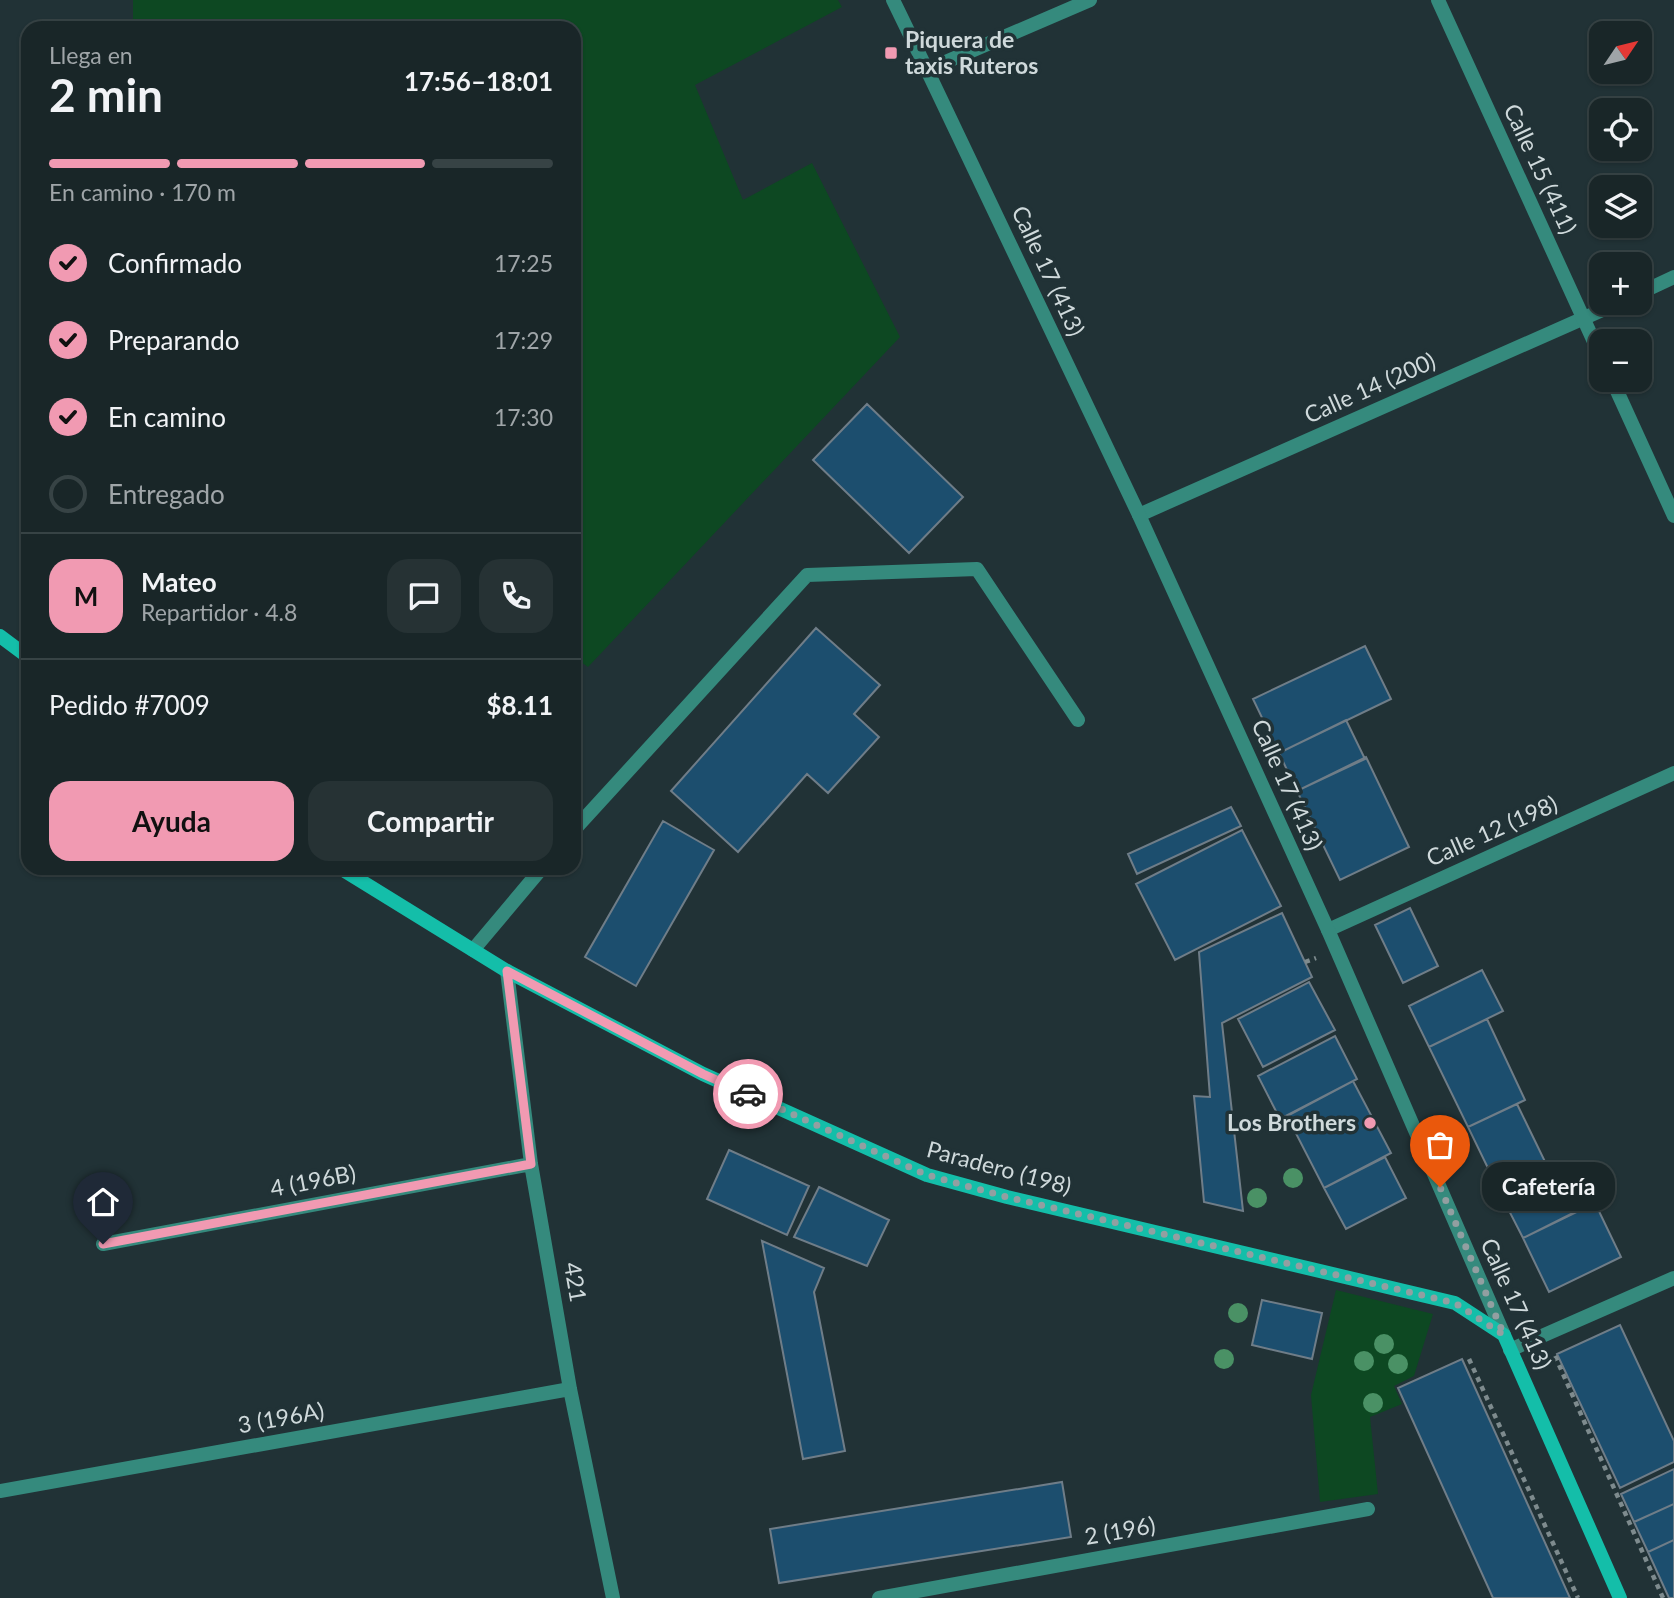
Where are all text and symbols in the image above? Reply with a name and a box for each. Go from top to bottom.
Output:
north arrow [1589,21,1652,84]
map controls [1589,21,1652,392]
place label: Piquera de taxis Ruteros [905,25,1038,79]
text: Llega en [49,41,133,69]
marker: Piquera de taxis Ruteros [883,45,899,61]
text: 17:56–18:01 [404,65,553,97]
text: 2 min [49,67,163,122]
button: locate [1589,98,1652,161]
street label: Calle 15 (411) [1499,99,1583,238]
button: layers [1589,175,1652,238]
text: En camino · 170 m [49,178,236,206]
street label: Calle 17 (413) [1007,201,1091,340]
icon: check [49,244,87,282]
text: Confirmado [108,247,242,279]
text: 17:25 [494,249,553,277]
button: + [1589,252,1652,315]
icon: check [49,321,87,359]
text: Preparando [108,324,240,356]
text: 17:29 [494,326,553,354]
button: − [1589,329,1652,392]
street label: Calle 14 (200) [1300,346,1439,428]
icon: check [49,398,87,436]
text: En camino [108,401,226,433]
text: 17:30 [494,403,553,431]
text: Entregado [108,478,225,510]
button: chat [387,559,461,633]
button: phone [479,559,553,633]
text: Mateo [141,566,217,598]
text: M [74,580,98,612]
text: Repartidor · 4.8 [141,598,297,626]
text: Pedido #7009 [49,689,210,721]
text: $8.11 [487,689,553,721]
street label: Calle 17 (413) [1247,715,1329,854]
button: Ayuda [49,781,294,861]
button: Compartir [308,781,553,861]
street label: Calle 12 (198) [1422,789,1561,871]
courier [713,1059,783,1129]
icon: car [729,1075,767,1113]
place label: Los Brothers [1227,1108,1356,1136]
marker: Los Brothers [1362,1115,1378,1131]
pin [1410,1115,1470,1187]
icon: bag [1421,1126,1459,1164]
street label: Paradero (198) [924,1134,1075,1200]
street label: 4 (196B) [268,1158,358,1202]
callout: Cafetería [1482,1162,1615,1212]
pin [73,1172,133,1244]
text: Cafetería [1502,1172,1595,1200]
icon: home [84,1183,122,1221]
street label: Calle 17 (413) [1476,1234,1558,1373]
street label: 421 [559,1260,593,1304]
street label: 3 (196A) [236,1396,326,1438]
street label: 2 (196) [1082,1510,1157,1550]

